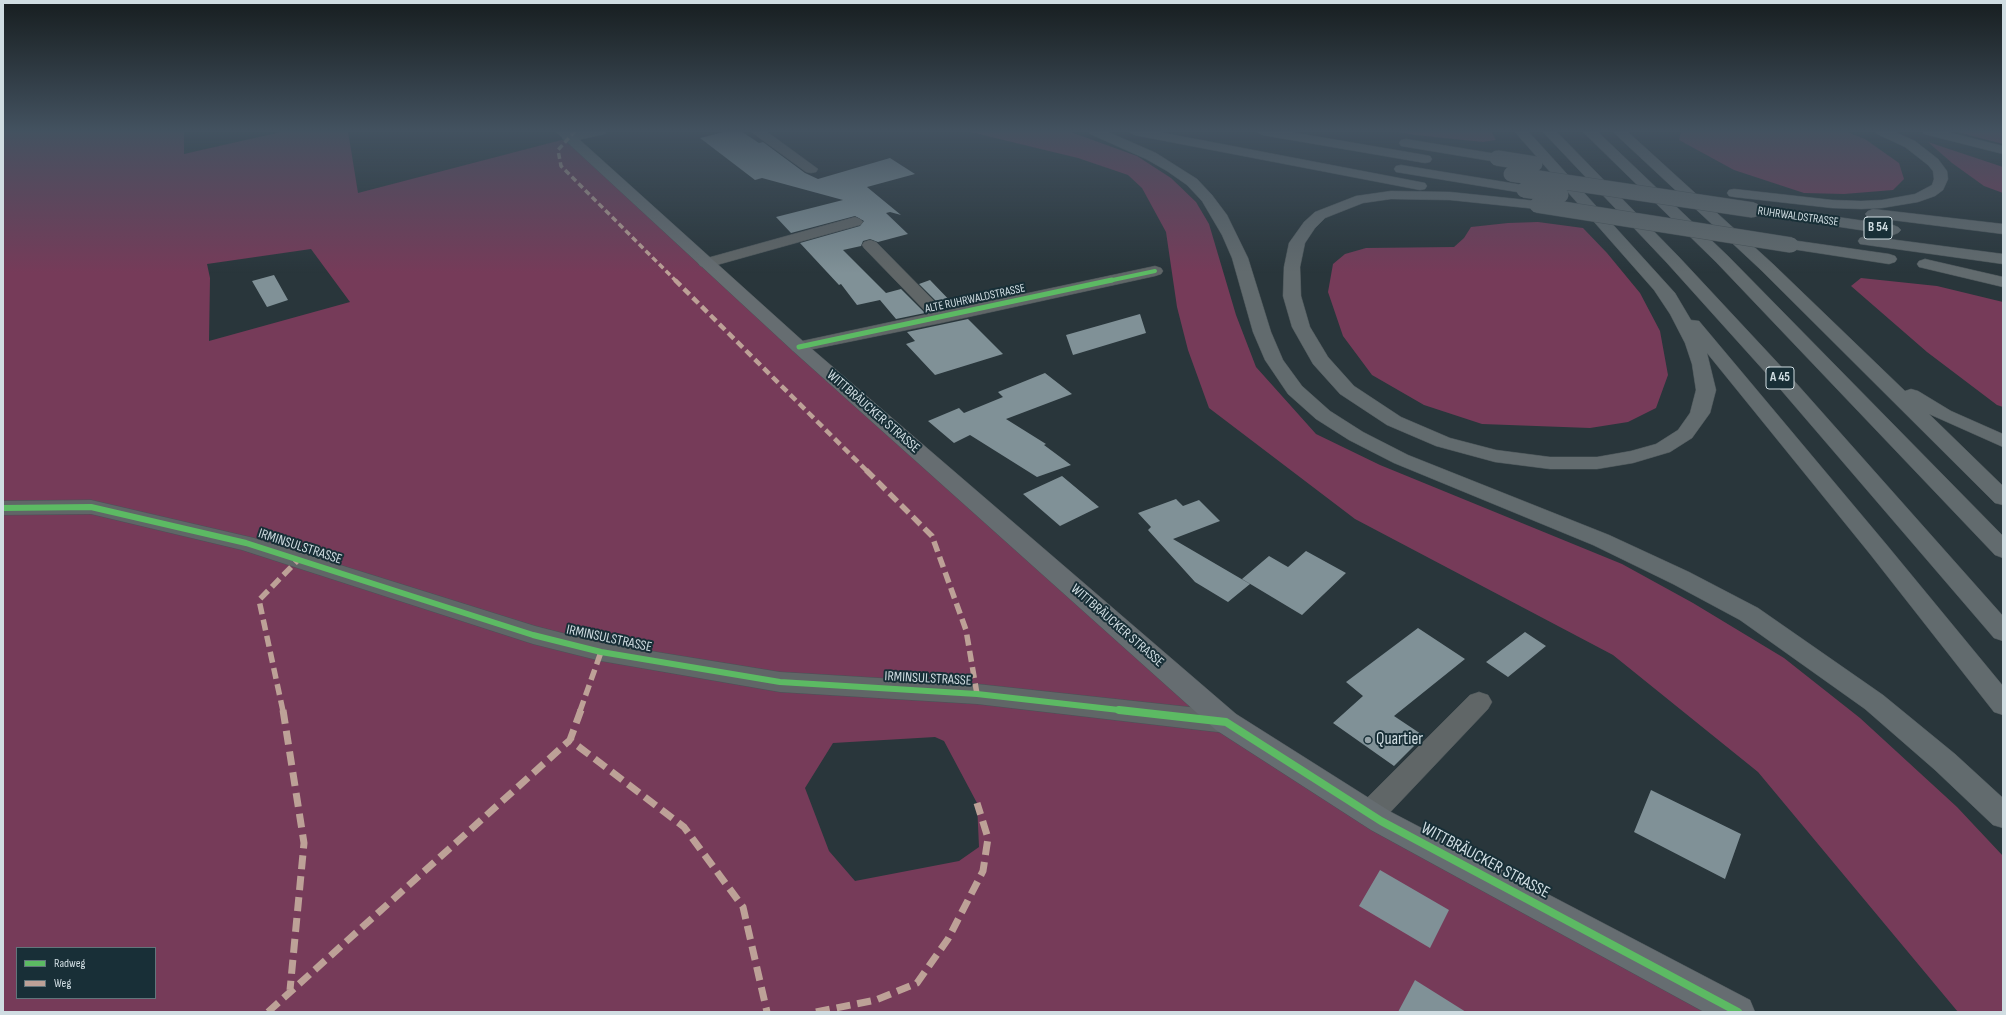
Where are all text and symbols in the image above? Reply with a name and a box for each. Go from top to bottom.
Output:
street label: RUHRWALDSTRASSE [1757,204,1839,230]
road number: B 54 [1864,217,1892,239]
street label: ALTE RUHRWALDSTRASSE [924,281,1026,317]
street label: WITTBRÄUCKER STRASSE [823,367,923,457]
road number: A 45 [1766,367,1794,389]
street label: IRMINSULSTRASSE [256,526,344,568]
street label: WITTBRÄUCKER STRASSE [1067,581,1167,671]
street label: IRMINSULSTRASSE [565,622,653,656]
street label: IRMINSULSTRASSE [884,668,972,690]
place label: Quartier [1376,730,1423,750]
marker: Quartier [1363,735,1373,745]
street label: WITTBRÄUCKER STRASSE [1417,818,1553,904]
legend [16,947,156,999]
text: Radweg [54,956,85,971]
text: Weg [54,976,71,991]

